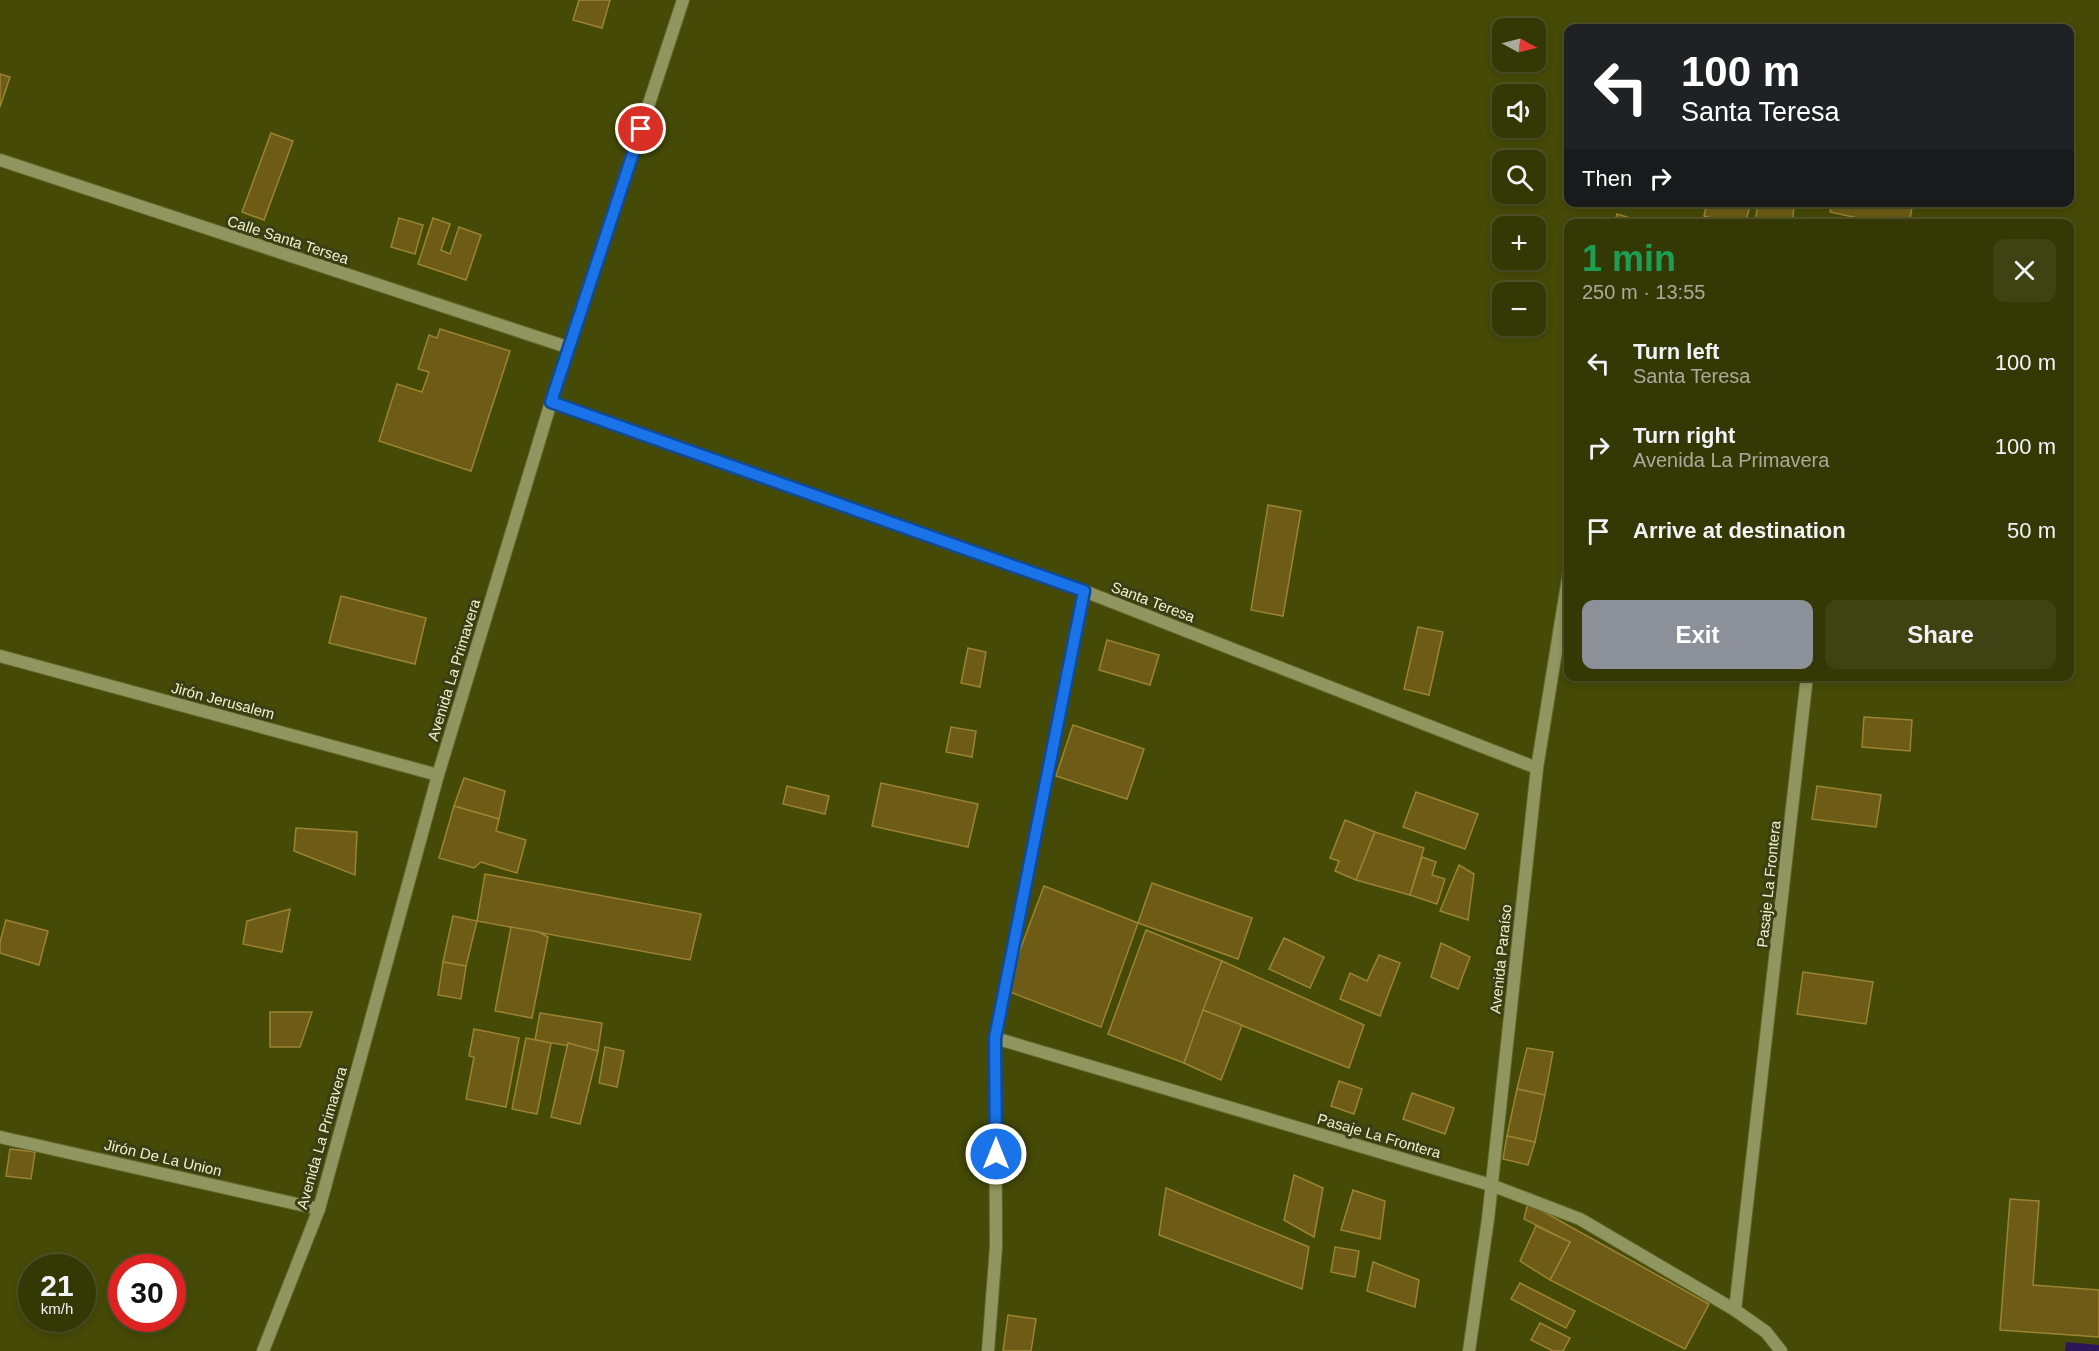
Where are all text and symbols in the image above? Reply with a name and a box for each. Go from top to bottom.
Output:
north arrow [1492,18,1546,72]
map controls [1492,18,1546,336]
icon: left [1582,48,1660,126]
text: 100 m [1681,48,1800,95]
button: sound [1492,84,1546,138]
text: Santa Teresa [1681,97,1840,127]
pin [615,103,666,154]
icon: arrive [624,112,657,145]
button: search [1492,150,1546,204]
icon: right [1644,162,1677,195]
text: Then [1582,166,1632,191]
street label: Calle Santa Tersea [225,212,352,267]
button: + [1492,216,1546,270]
text: 1 min [1582,238,1676,279]
button: close [1993,239,2056,302]
text: 250 m · 13:55 [1582,281,1705,303]
button: − [1492,282,1546,336]
text: Turn left [1633,339,1719,364]
icon: left [1582,347,1615,380]
text: 100 m [1995,350,2056,375]
text: Santa Teresa [1633,365,1751,387]
text: Turn right [1633,423,1735,448]
icon: right [1582,431,1615,464]
text: 100 m [1995,434,2056,459]
text: Avenida La Primavera [1633,449,1829,471]
icon: arrive [1582,515,1615,548]
text: Arrive at destination [1633,518,1846,543]
text: 50 m [2007,518,2056,543]
street label: Santa Teresa [1109,578,1198,625]
street label: Avenida La Primavera [424,596,483,743]
button: Exit [1582,600,1813,669]
button: Share [1825,600,2056,669]
street label: Jirón Jerusalem [170,679,276,722]
street label: Pasaje La Frontera [1753,819,1784,948]
street label: Avenida Paraíso [1486,903,1515,1014]
street label: Avenida La Primavera [293,1064,350,1211]
street label: Pasaje La Frontera [1315,1110,1443,1161]
position arrow [964,1122,1028,1186]
street label: Jirón De La Union [103,1136,224,1179]
speed limit sign: 30 [108,1254,186,1332]
text: 21 [40,1269,74,1302]
text: km/h [41,1300,73,1317]

